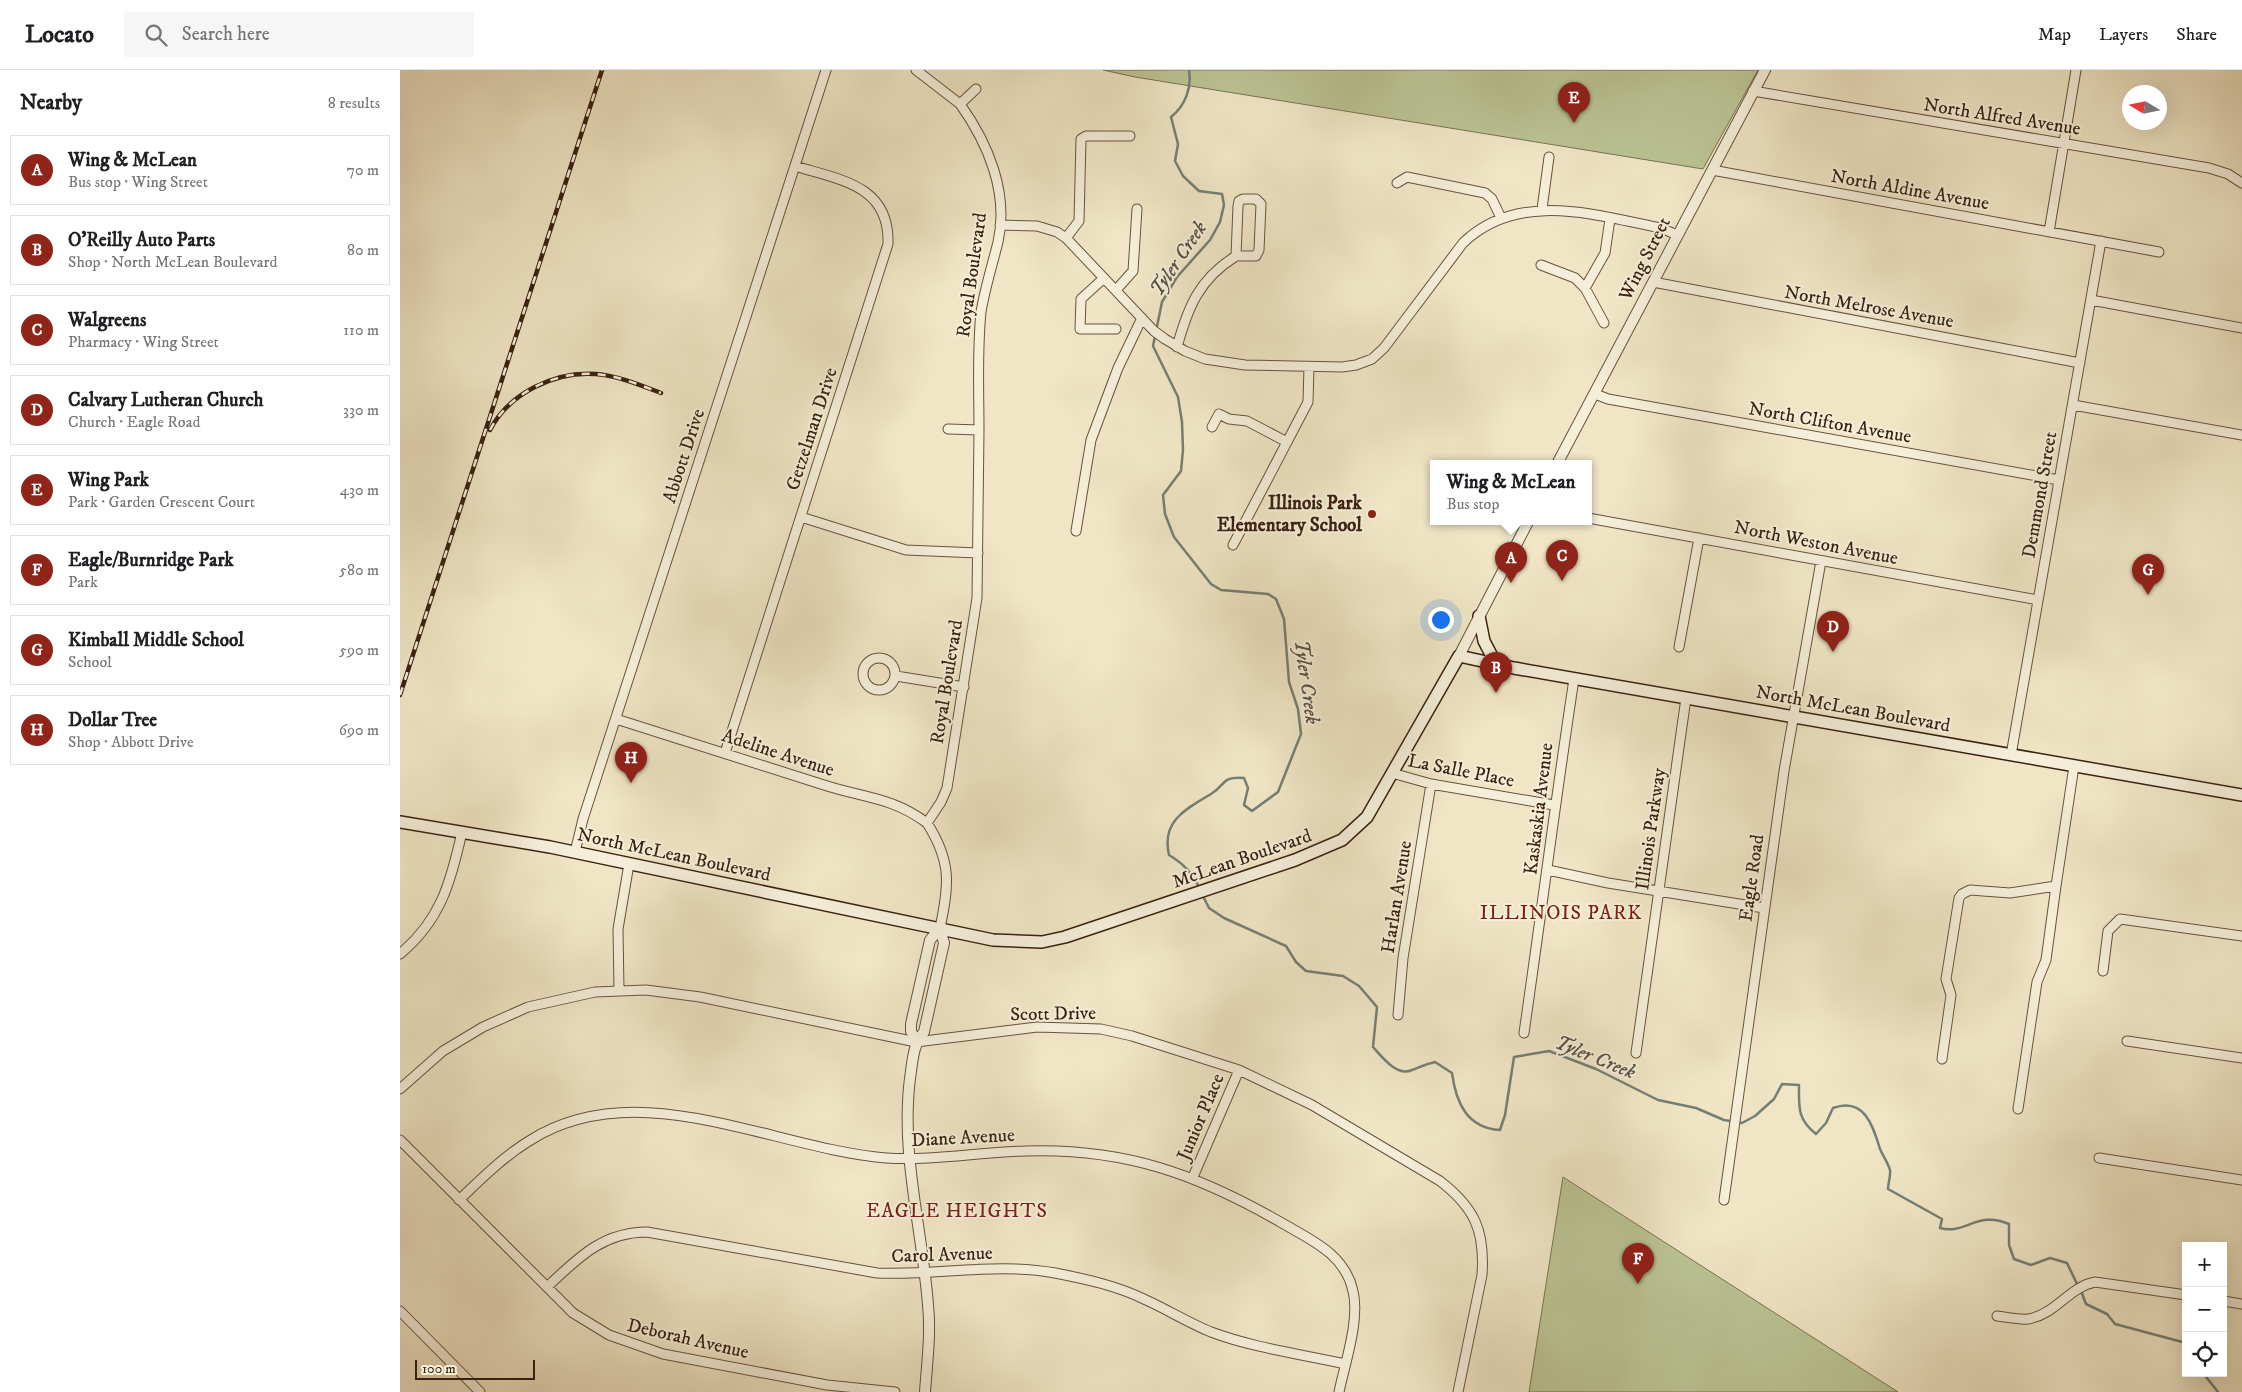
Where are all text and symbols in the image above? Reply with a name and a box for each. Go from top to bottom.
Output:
search box [124,12,474,57]
text: Locato [25,20,94,50]
icon: search [142,21,170,49]
text: Search here [182,23,270,46]
text: Map [2038,24,2071,46]
text: Layers [2099,24,2148,46]
text: Share [2176,24,2217,46]
pin: E [1558,82,1590,123]
north arrow [2122,85,2167,130]
text: Nearby [20,90,82,116]
text: 8 results [328,93,380,113]
street label: North Alfred Avenue [1922,93,2082,141]
text: Wing & McLean [68,149,197,172]
text: A [32,160,42,180]
text: 70 m [347,160,379,180]
street label: North Aldine Avenue [1829,165,1991,215]
text: Bus stop · Wing Street [68,172,208,192]
street label: Royal Boulevard [952,211,992,339]
street label: Wing Street [1614,213,1676,305]
water label: Tyler Creek [1145,216,1213,301]
text: O'Reilly Auto Parts [68,229,215,252]
text: B [32,240,42,260]
text: 80 m [347,240,379,260]
text: Shop · North McLean Boulevard [68,252,277,272]
street label: North Melrose Avenue [1782,281,1956,333]
text: Walgreens [68,309,146,332]
text: C [32,320,42,340]
text: 110 m [343,320,379,340]
text: Pharmacy · Wing Street [68,332,219,352]
street label: Getzelman Drive [781,365,843,493]
text: Calvary Lutheran Church [68,389,264,412]
street label: North Clifton Avenue [1747,397,1913,449]
text: D [31,400,43,420]
text: 330 m [343,400,379,420]
street label: Abbott Drive [658,406,710,506]
text: Church · Eagle Road [68,412,200,432]
street label: Demmond Street [2018,430,2062,560]
popup [1430,460,1592,525]
text: Wing Park [68,469,149,492]
text: Wing & McLean [1447,471,1575,494]
text: E [31,480,43,500]
text: 430 m [340,480,379,500]
text: Park · Garden Crescent Court [68,492,255,512]
place label: Illinois Park Elementary School [1217,492,1363,537]
text: Bus stop [1447,494,1499,514]
marker: Illinois Park Elementary School [1366,508,1378,520]
street label: North Weston Avenue [1732,516,1900,570]
pin: C [1546,540,1578,581]
pin: A [1495,542,1527,583]
text: Eagle/Burnridge Park [68,549,234,572]
pin: G [2132,554,2164,595]
text: F [32,560,42,580]
text: 580 m [339,560,379,580]
text: Park [68,572,98,592]
your location [1428,607,1454,633]
pin: D [1817,611,1849,652]
street label: Royal Boulevard [926,618,968,746]
text: Kimball Middle School [68,629,244,652]
water label: Tyler Creek [1288,638,1324,726]
text: G [31,640,43,660]
text: 590 m [339,640,379,660]
text: School [68,652,112,672]
pin: B [1480,652,1512,693]
street label: North McLean Boulevard [1754,681,1953,738]
text: Dollar Tree [68,709,157,732]
text: H [30,720,44,740]
text: 690 m [339,720,379,740]
street label: Adeline Avenue [719,724,837,782]
text: Shop · Abbott Drive [68,732,194,752]
pin: H [615,742,647,783]
street label: Kaskaskia Avenue [1519,742,1559,876]
street label: La Salle Place [1406,749,1516,793]
street label: Illinois Parkway [1631,765,1671,892]
street label: North McLean Boulevard [575,823,773,887]
street label: McLean Boulevard [1169,824,1315,894]
street label: Eagle Road [1735,832,1770,923]
street label: Harlan Avenue [1377,839,1417,955]
district label: ILLINOIS PARK [1480,901,1642,926]
street label: Scott Drive [1010,1002,1096,1026]
water label: Tyler Creek [1551,1031,1640,1086]
street label: Junior Place [1172,1070,1230,1166]
street label: Diane Avenue [911,1124,1016,1152]
district label: EAGLE HEIGHTS [866,1199,1048,1224]
street label: Carol Avenue [891,1242,993,1268]
map controls [2182,1242,2227,1377]
button: + [2182,1242,2227,1287]
pin: F [1622,1243,1654,1284]
button: − [2182,1287,2227,1332]
street label: Deborah Avenue [625,1314,751,1364]
button: locate [2182,1332,2227,1377]
scale bar [415,1357,535,1380]
text: 100 m [422,1360,456,1378]

